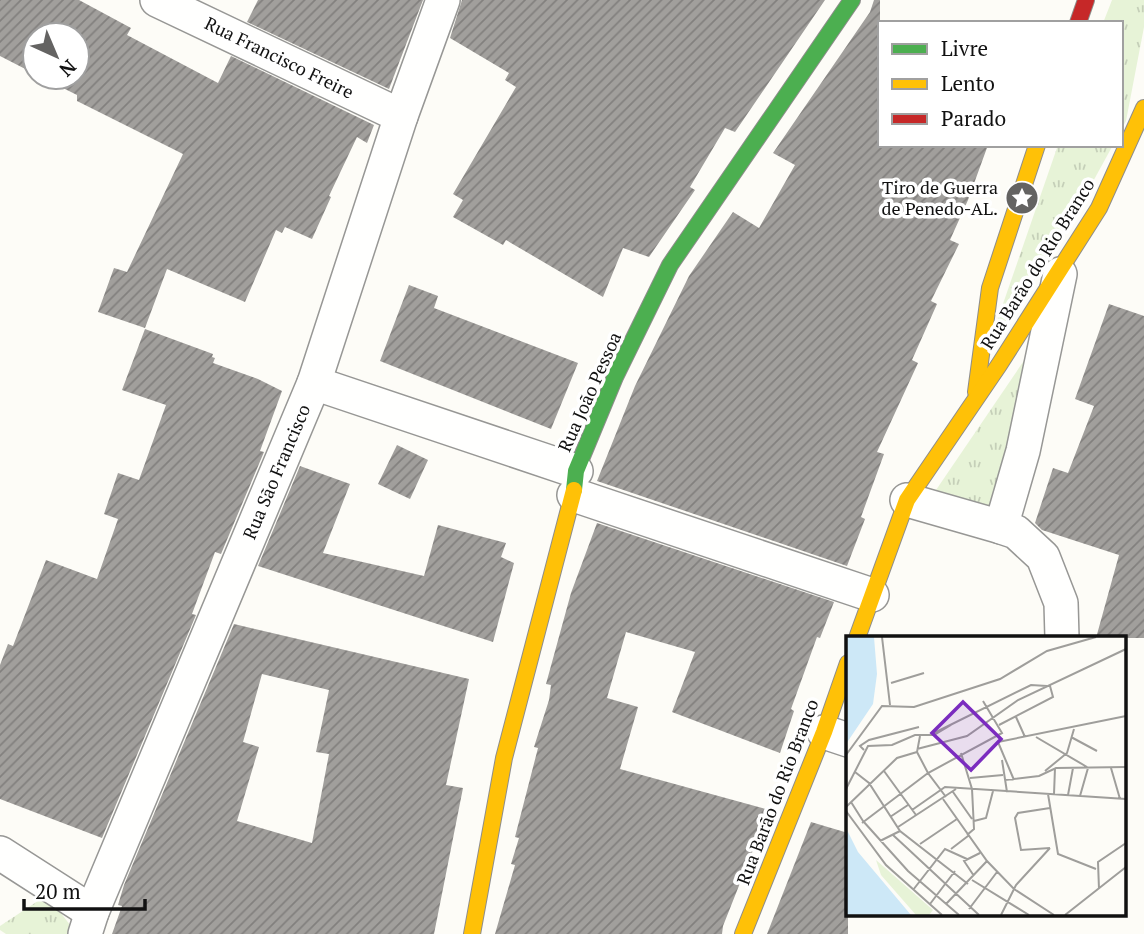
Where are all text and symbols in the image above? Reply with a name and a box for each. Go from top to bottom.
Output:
street label: Rua Francisco Freire [201,11,358,104]
north arrow [21,21,91,91]
legend [878,21,1123,147]
text: Livre [941,34,988,62]
text: N [54,55,82,83]
text: Lento [941,69,995,97]
text: Parado [941,104,1006,132]
street label: Rua Barão do Rio Branco [975,174,1100,353]
place label: Tiro de Guerra de Penedo-AL. [882,175,998,220]
place icon: Tiro de Guerra de Penedo-AL. [1003,179,1041,217]
street label: Rua João Pessoa [552,328,626,455]
street label: Rua São Francisco [237,400,315,543]
inset map [846,636,1126,916]
street label: Rua Barão do Rio Branco [731,695,824,888]
scale bar [24,867,145,911]
text: 20 m [35,877,81,905]

